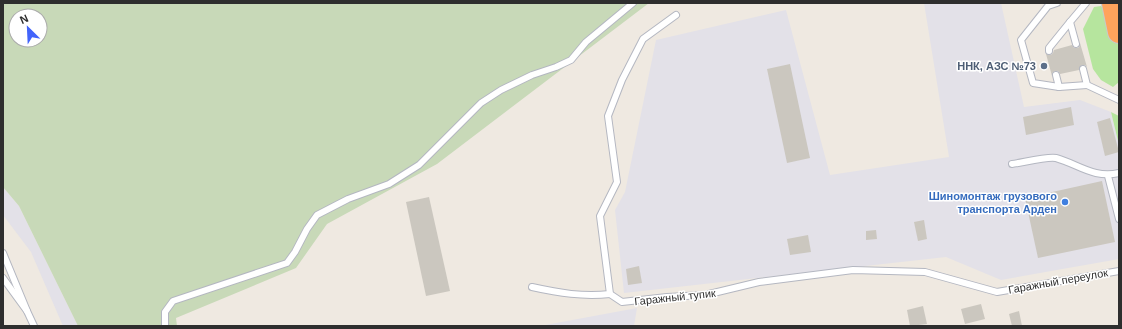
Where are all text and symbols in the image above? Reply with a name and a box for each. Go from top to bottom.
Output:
north arrow [8,8,48,48]
text: N [18,12,30,26]
place label: ННК, АЗС №73 [957,60,1036,72]
marker: ННК, АЗС №73 [1039,61,1049,71]
place label: Шиномонтаж грузового транспорта Арден [929,190,1057,215]
marker: Шиномонтаж грузового транспорта Арден [1060,197,1070,207]
street label: Гаражный переулок [1007,266,1109,296]
street label: Гаражный тупик [634,287,716,307]

